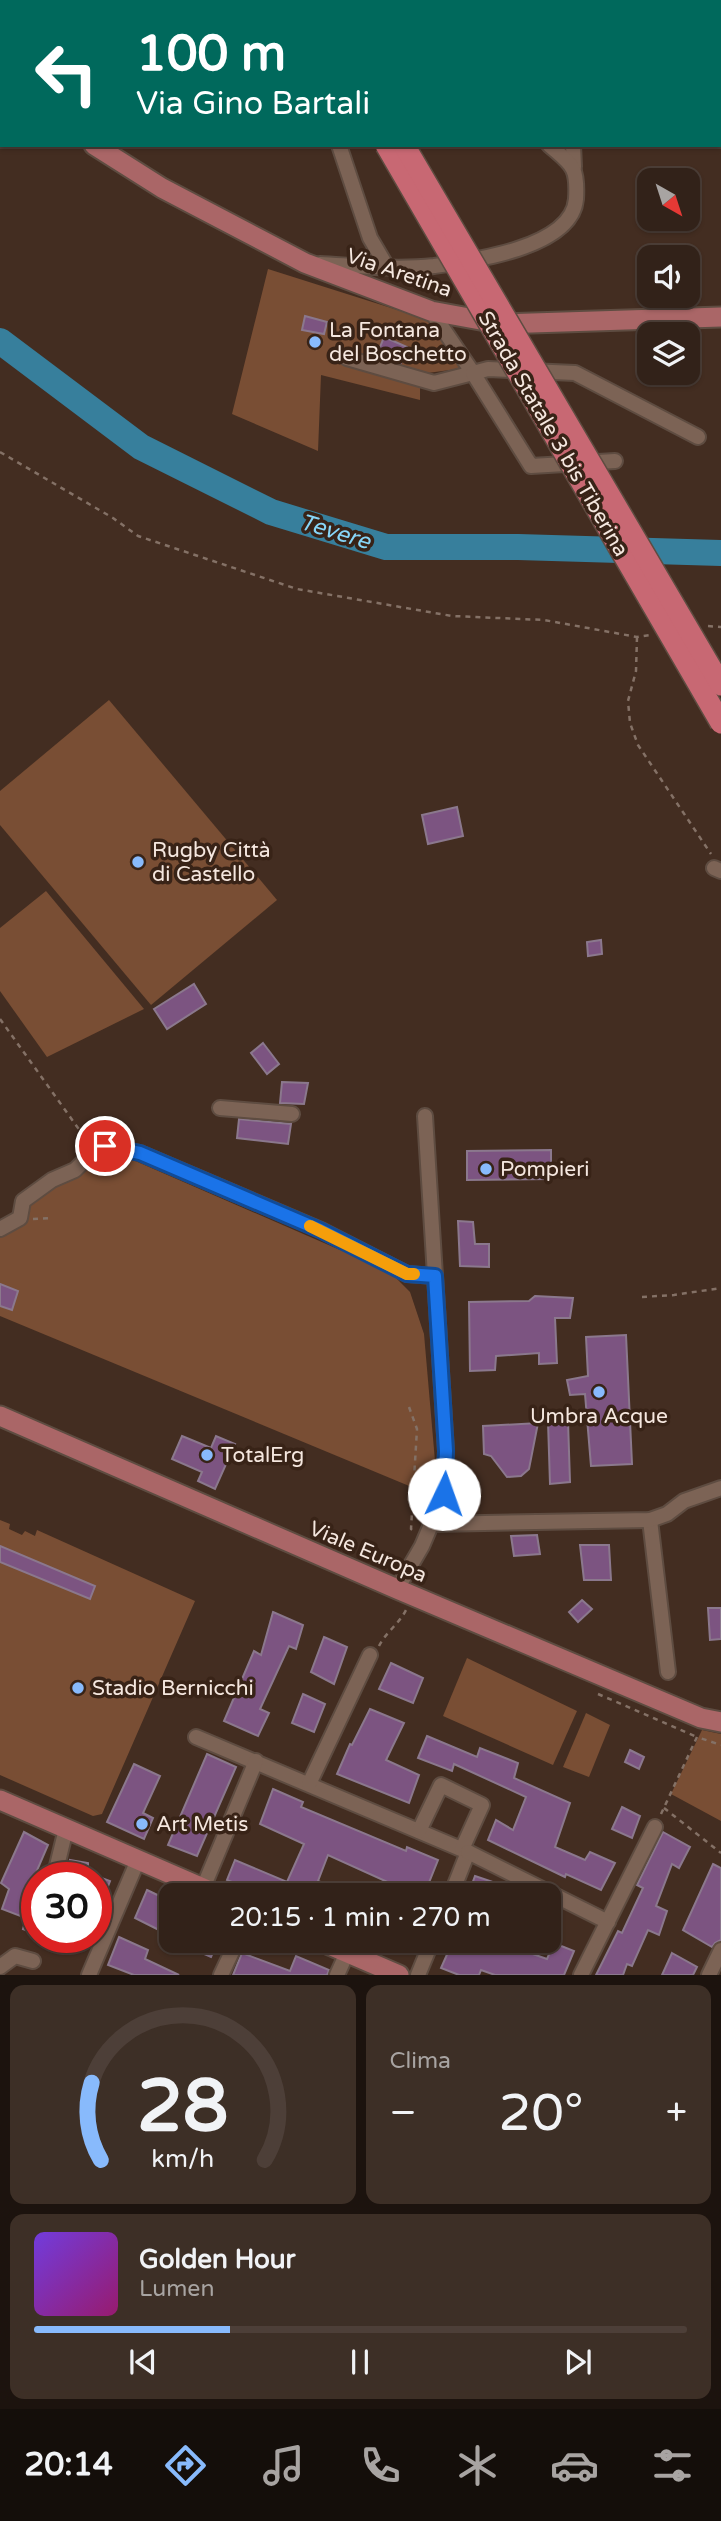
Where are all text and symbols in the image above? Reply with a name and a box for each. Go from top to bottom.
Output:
text: 100 m [136,25,286,84]
icon: left [21,28,112,119]
text: Via Gino Bartali [136,85,370,123]
north arrow [637,168,700,231]
map controls [637,168,700,385]
street label: Via Aretina [343,243,455,303]
button: sound [637,245,700,308]
street label: Strada Statale 3 bis Tiberina [472,307,634,561]
place label: La Fontana del Boschetto [329,318,467,367]
button: layers [637,322,700,385]
marker: La Fontana del Boschetto [307,334,323,350]
water label: Tevere [296,508,375,556]
place label: Rugby Città di Castello [152,838,271,887]
marker: Rugby Città di Castello [130,854,146,870]
pin [75,1116,135,1176]
icon: arrive [86,1127,124,1165]
place label: Pompieri [500,1157,590,1182]
marker: Pompieri [478,1161,494,1177]
marker: Umbra Acque [591,1384,607,1400]
place label: Umbra Acque [530,1404,668,1429]
place label: TotalErg [221,1443,304,1468]
marker: TotalErg [199,1447,215,1463]
position arrow [407,1457,481,1531]
street label: Viale Europa [305,1516,431,1588]
place label: Stadio Bernicchi [92,1676,254,1701]
marker: Stadio Bernicchi [70,1680,86,1696]
place label: Art Metis [156,1812,248,1837]
marker: Art Metis [134,1816,150,1832]
speed limit sign: 30 [21,1862,112,1953]
text: 20:15 · 1 min · 270 m [229,1902,491,1933]
text: Clima [390,2047,451,2075]
text: 28 [137,2064,228,2152]
text: 20° [499,2082,584,2145]
text: − [390,2090,417,2136]
text: + [666,2090,687,2136]
text: km/h [151,2144,214,2174]
text: Golden Hour [139,2244,296,2275]
text: Lumen [139,2275,214,2303]
icon: previous [124,2343,162,2381]
icon: pause [341,2343,379,2381]
icon: next [559,2343,597,2381]
icon: directions [161,2441,210,2490]
icon: music [259,2441,308,2490]
icon: phone [356,2441,405,2490]
icon: climate [453,2441,502,2490]
icon: car [550,2441,599,2490]
icon: filters [648,2441,697,2490]
text: 20:14 [24,2446,113,2484]

